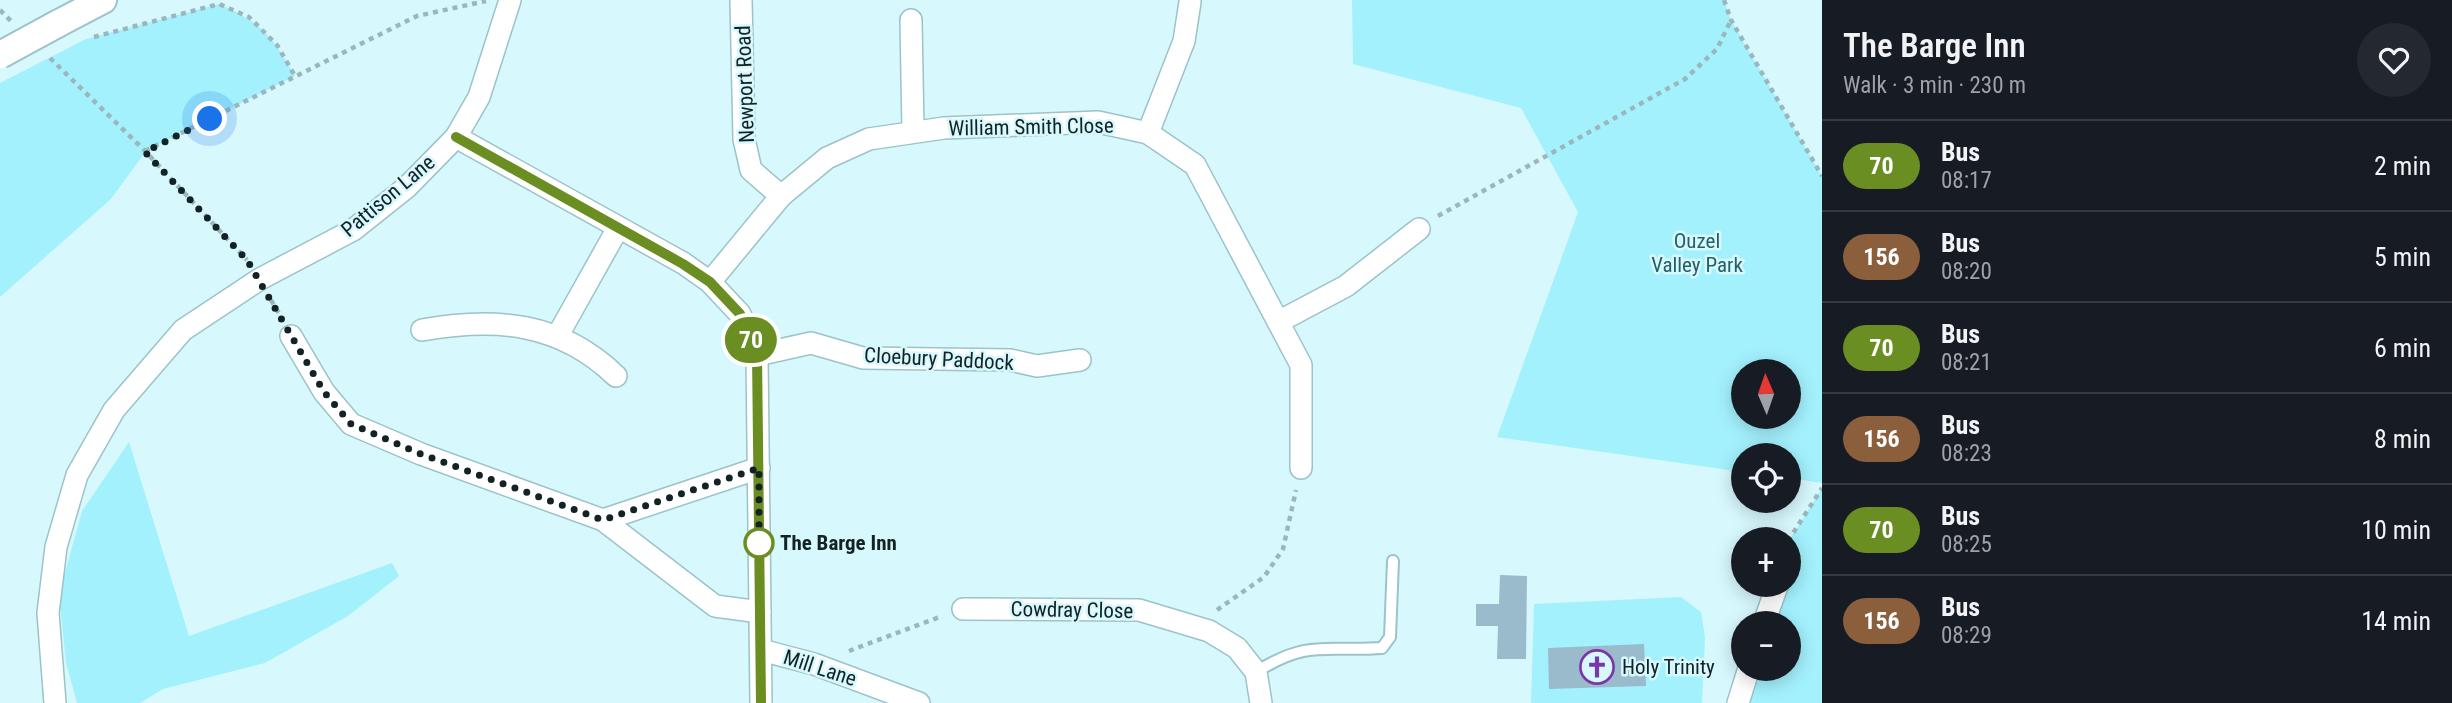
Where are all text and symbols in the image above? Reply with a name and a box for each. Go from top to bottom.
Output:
button: heart [2357,23,2431,97]
street label: Newport Road [731,25,759,143]
text: The Barge Inn [1843,26,2026,65]
text: Walk · 3 min · 230 m [1843,72,2026,99]
your location [192,101,227,136]
street label: William Smith Close [948,114,1114,140]
text: Bus [1941,137,1980,167]
street label: Pattison Lane [337,150,439,242]
text: 2 min [2374,151,2431,181]
text: 70 [1869,152,1894,180]
text: 08:17 [1941,167,1992,194]
text: Bus [1941,228,1980,258]
park label: Ouzel Valley Park [1651,229,1743,277]
text: 5 min [2374,242,2431,272]
text: 156 [1863,243,1900,271]
text: 08:20 [1941,258,1992,285]
line badge: 70 [720,317,782,363]
text: Bus [1941,319,1980,349]
text: 70 [739,326,763,354]
text: 6 min [2374,333,2431,363]
text: 70 [1869,334,1894,362]
street label: Cloebury Paddock [864,343,1015,375]
text: 08:21 [1941,349,1992,376]
north arrow [1731,359,1801,429]
map controls [1731,359,1801,681]
text: Bus [1941,410,1980,440]
text: 8 min [2374,424,2431,454]
text: 156 [1863,425,1900,453]
text: 08:23 [1941,440,1992,467]
button: locate [1731,443,1801,513]
text: Bus [1941,501,1980,531]
text: 10 min [2361,515,2431,545]
text: 70 [1869,516,1894,544]
button: + [1731,527,1801,597]
marker: The Barge Inn [744,528,774,558]
place label: The Barge Inn [780,531,897,555]
text: 08:25 [1941,531,1992,558]
text: Bus [1941,592,1980,622]
street label: Cowdray Close [1010,597,1134,623]
text: 14 min [2361,606,2431,636]
text: 156 [1863,607,1900,635]
button: − [1731,611,1801,681]
text: 08:29 [1941,622,1992,649]
street label: Mill Lane [781,645,860,691]
church icon: Holy Trinity [1578,648,1616,686]
place label: Holy Trinity [1622,655,1715,679]

